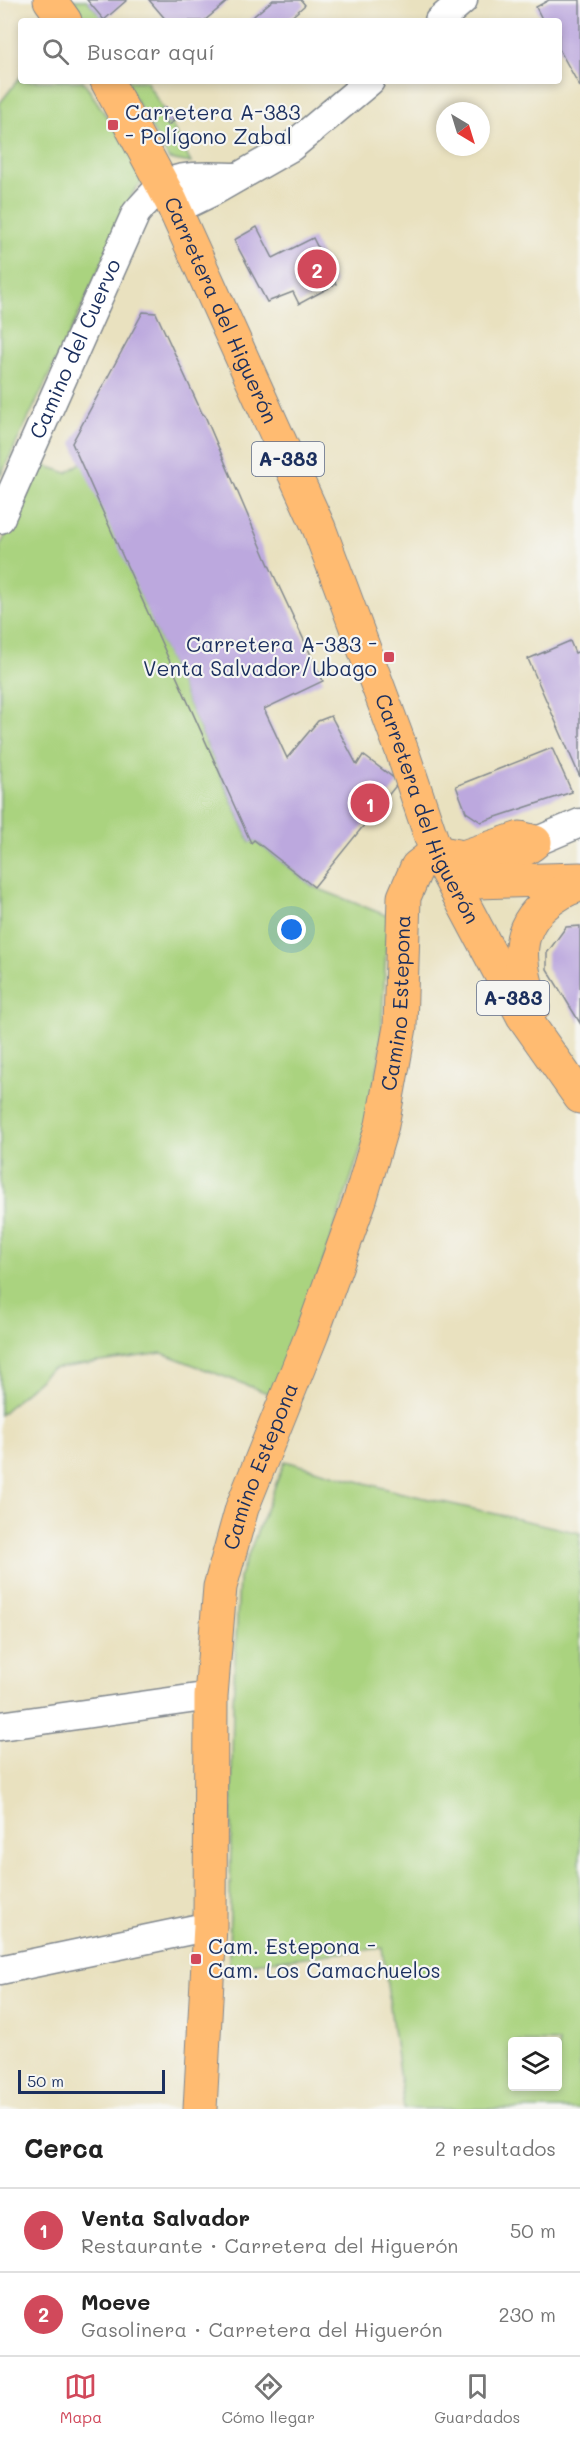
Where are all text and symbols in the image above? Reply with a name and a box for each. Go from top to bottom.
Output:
search box [18,18,562,84]
icon: search [39,35,72,68]
text: Buscar aquí [87,37,215,66]
place label: Carretera A-383 - Polígono Zabal [125,98,300,149]
north arrow [436,102,490,156]
marker: Carretera A-383 - Polígono Zabal [106,118,120,132]
street label: Carretera del Higuerón [159,192,285,427]
pin: 2 [298,246,336,292]
street label: Camino del Cuervo [22,254,126,443]
road number: A-383 [252,442,324,476]
place label: Carretera A-383 - Venta Salvador/Ubago [143,630,377,681]
marker: Carretera A-383 - Venta Salvador/Ubago [382,650,396,664]
street label: Carretera del Higuerón [370,690,487,928]
pin: 1 [350,780,389,826]
your location [277,915,306,944]
street label: Camino Estepona [374,915,415,1093]
road number: A-383 [477,981,549,1015]
street label: Camino Estepona [216,1378,303,1553]
place label: Cam. Estepona - Cam. Los Camachuelos [208,1932,441,1983]
marker: Cam. Estepona - Cam. Los Camachuelos [189,1952,203,1966]
map controls [508,2037,562,2091]
button: layers [508,2037,562,2091]
scale bar [18,2067,165,2094]
text: 50 m [27,2070,64,2091]
text: Cerca [24,2131,104,2165]
text: 2 resultados [435,2135,556,2161]
text: Venta Salvador [81,2203,250,2232]
text: 1 [39,2217,48,2243]
text: 50 m [510,2217,556,2243]
text: Restaurante · Carretera del Higuerón [81,2232,458,2258]
text: Moeve [81,2287,150,2316]
text: 2 [38,2301,49,2327]
text: 230 m [498,2301,556,2327]
text: Gasolinera · Carretera del Higuerón [81,2316,443,2342]
tab: Mapa [60,2370,102,2427]
tab: Cómo llegar [221,2370,315,2427]
tab: Guardados [434,2370,520,2427]

